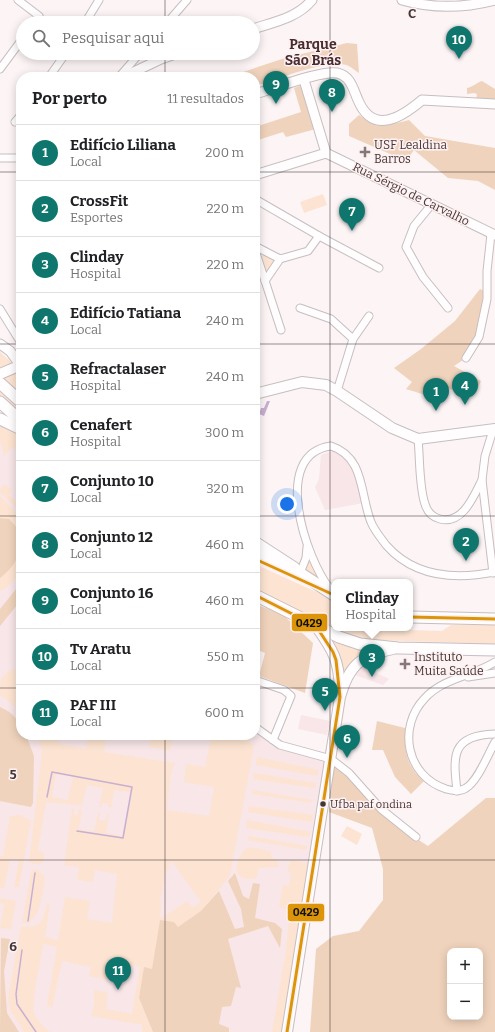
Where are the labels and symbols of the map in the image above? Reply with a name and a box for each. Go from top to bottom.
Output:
text: C [408,6,416,21]
pin: 10 [446,26,472,59]
district label: Parque São Brás [285,36,341,69]
pin: 9 [263,71,289,104]
pin: 8 [319,79,345,112]
place label: USF Lealdina Barros [374,138,448,166]
marker: USF Lealdina Barros [359,146,371,158]
street label: Rua Sérgio de Carvalho [350,160,472,228]
pin: 7 [339,198,365,231]
pin: 4 [452,372,478,405]
pin: 1 [423,378,449,411]
your location [277,494,297,514]
pin: 2 [453,528,479,561]
line badge: 0429 [291,613,328,632]
text: 0429 [296,617,323,630]
pin: 3 [359,644,385,677]
place label: Instituto Muita Saúde [414,650,484,678]
marker: Instituto Muita Saúde [399,658,411,670]
pin: 5 [312,678,338,711]
pin: 6 [334,725,360,758]
text: 5 [9,767,17,782]
place label: Ufba paf ondina [330,798,412,811]
marker: Ufba paf ondina [318,799,328,809]
line badge: 0429 [287,903,325,922]
text: 0429 [293,906,320,919]
text: 6 [9,939,17,954]
pin: 11 [105,957,131,990]

